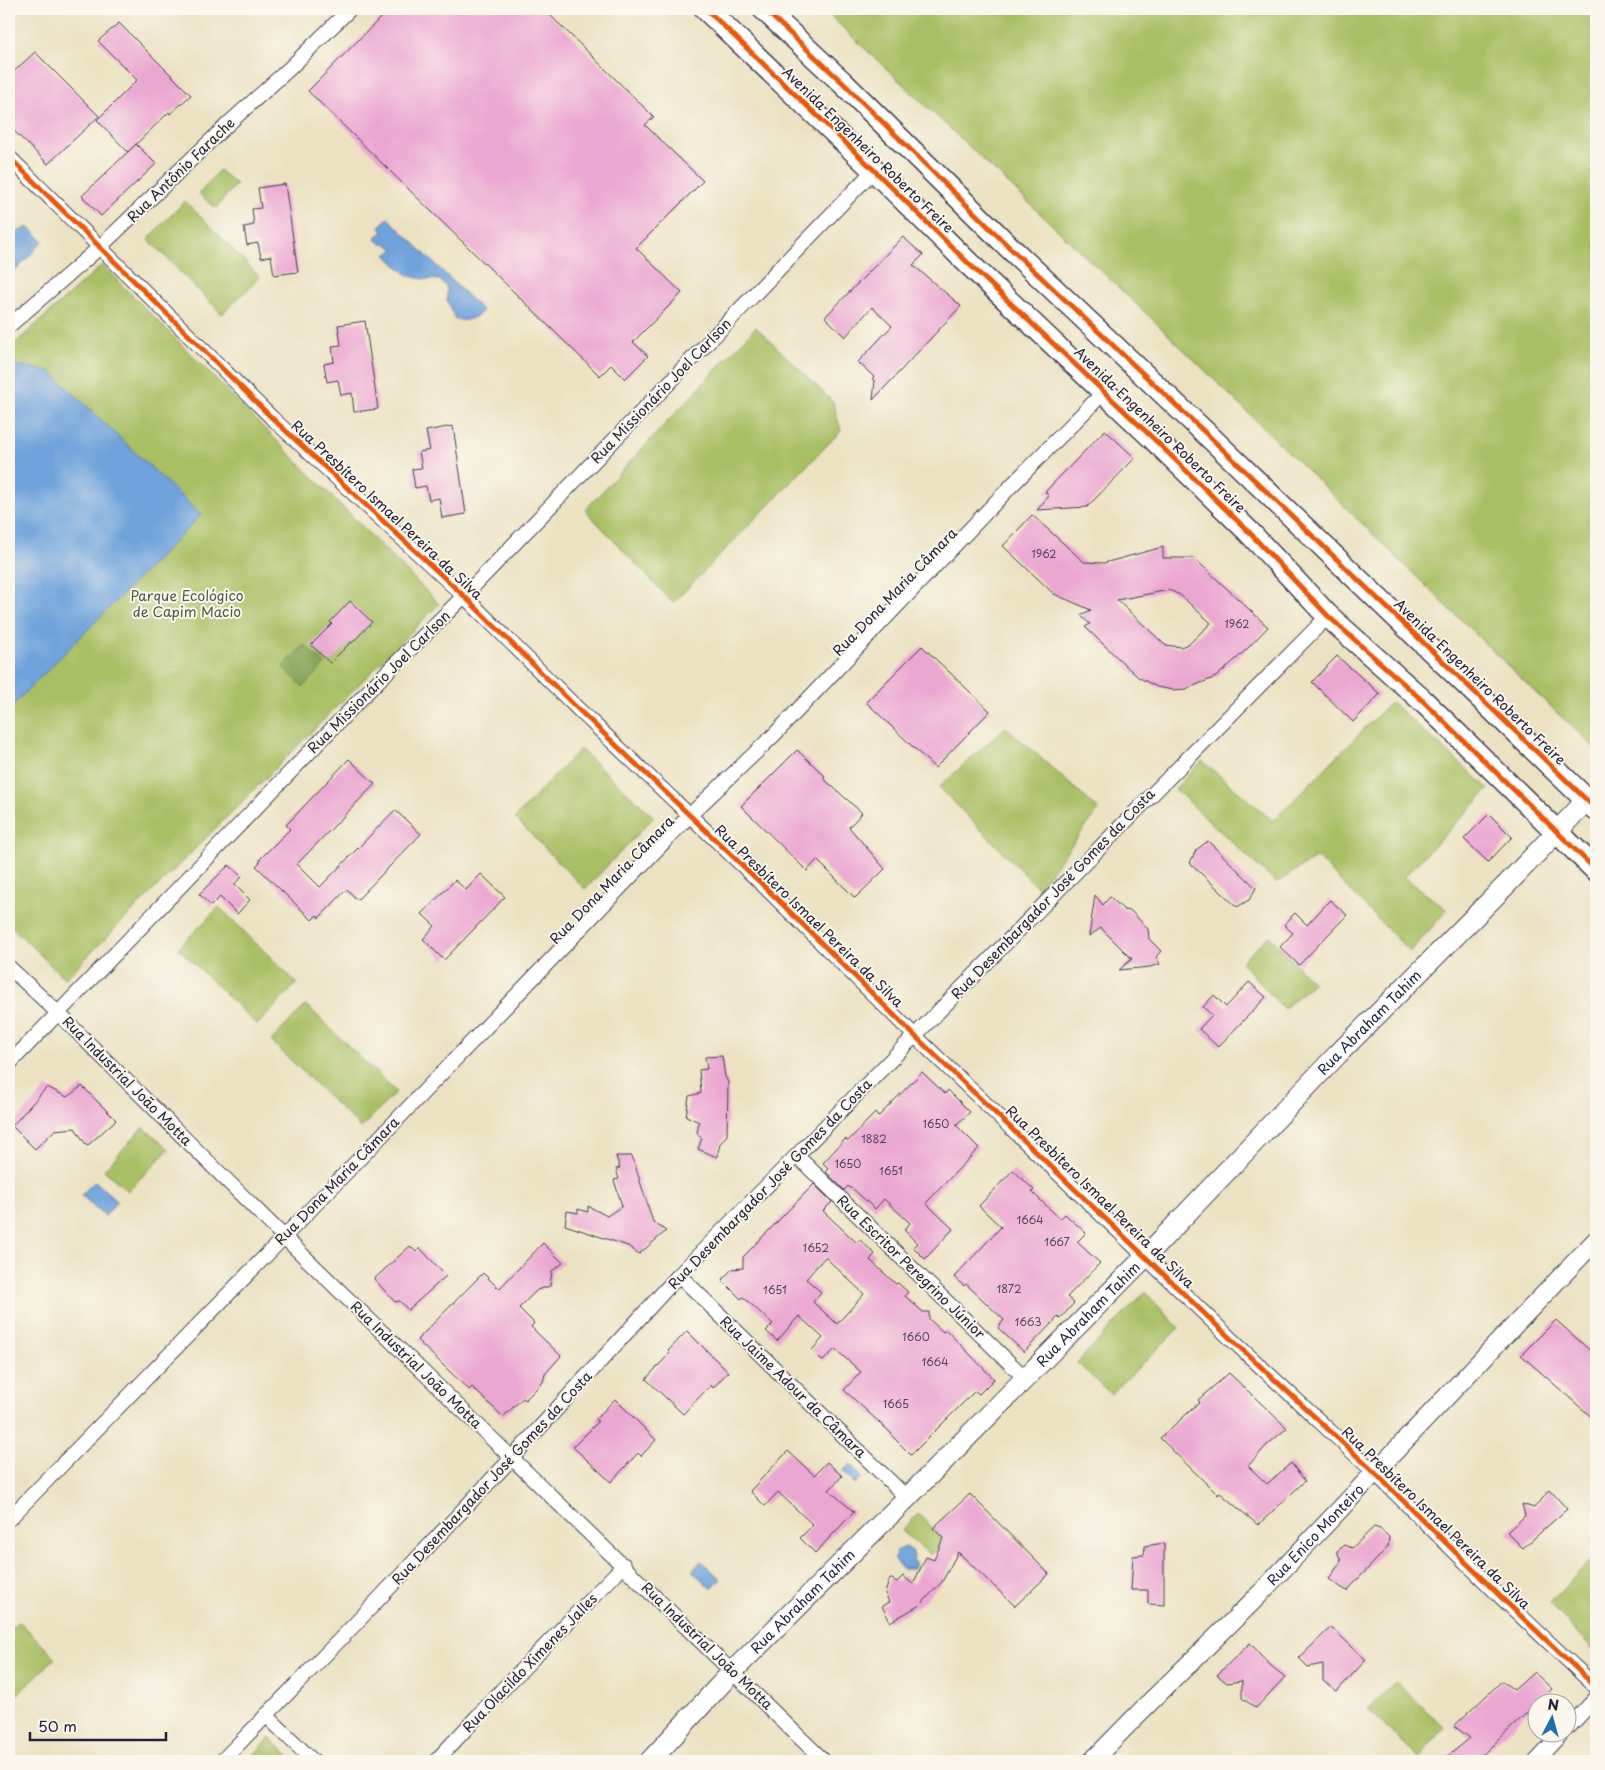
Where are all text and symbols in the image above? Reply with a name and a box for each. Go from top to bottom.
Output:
street label: Avenida Engenheiro Roberto Freire [778,62,959,238]
street label: Rua Antônio Farache [122,113,239,227]
street label: Rua Missionário Joel Carlson [586,313,736,468]
street label: Avenida Engenheiro Roberto Freire [1070,342,1251,518]
street label: Rua Presbítero Ismael Pereira da Silva [287,415,488,605]
street label: Rua Dona Maria Câmara [828,523,962,661]
house number: 1962 [1032,545,1056,562]
park label: Parque Ecológico de Capim Macio [130,585,244,622]
street label: Avenida Engenheiro Roberto Freire [1390,594,1571,770]
street label: Rua Missionário Joel Carlson [302,605,455,758]
house number: 1962 [1225,615,1249,632]
street label: Rua Desembargador José Gomes da Costa [946,783,1160,1004]
street label: Rua Dona Maria Câmara [545,811,679,949]
street label: Rua Presbítero Ismael Pereira da Silva [710,820,909,1012]
street label: Rua Abraham Tahim [1312,965,1426,1080]
street label: Rua Industrial João Motta [58,1011,197,1150]
street label: Rua Desembargador José Gomes da Costa [663,1073,877,1294]
street label: Rua Presbítero Ismael Pereira da Silva [1001,1101,1200,1293]
street label: Rua Dona Maria Câmara [270,1112,404,1250]
house number: 1650 [923,1115,949,1132]
house number: 1882 [861,1130,887,1147]
house number: 1650 [835,1155,861,1172]
house number: 1651 [879,1162,903,1179]
street label: Rua Escritor Peregrino Júnior [833,1190,991,1344]
house number: 1664 [1016,1211,1044,1228]
house number: 1667 [1044,1233,1070,1250]
house number: 1652 [803,1239,829,1256]
street label: Rua Abraham Tahim [1031,1257,1145,1371]
house number: 1872 [997,1280,1022,1297]
house number: 1651 [763,1281,787,1298]
street label: Rua Industrial João Motta [346,1296,487,1433]
street label: Rua Jaime Adour da Câmara [716,1311,871,1462]
house number: 1663 [1015,1313,1042,1330]
house number: 1660 [902,1328,930,1345]
house number: 1664 [921,1353,949,1370]
street label: Rua Desembargador José Gomes da Costa [387,1366,597,1589]
house number: 1665 [883,1395,909,1412]
street label: Rua Presbítero Ismael Pereira da Silva [1337,1422,1536,1614]
street label: Rua Enico Monteiro [1262,1479,1369,1590]
street label: Rua Abraham Tahim [745,1544,860,1658]
street label: Rua Industrial João Motta [637,1577,778,1714]
street label: Rua Olacildo Ximenes Jalles [457,1588,602,1737]
north arrow [1528,1692,1578,1742]
text: N [1547,1694,1560,1716]
scale bar [30,1710,166,1742]
text: 50 m [38,1714,77,1737]

